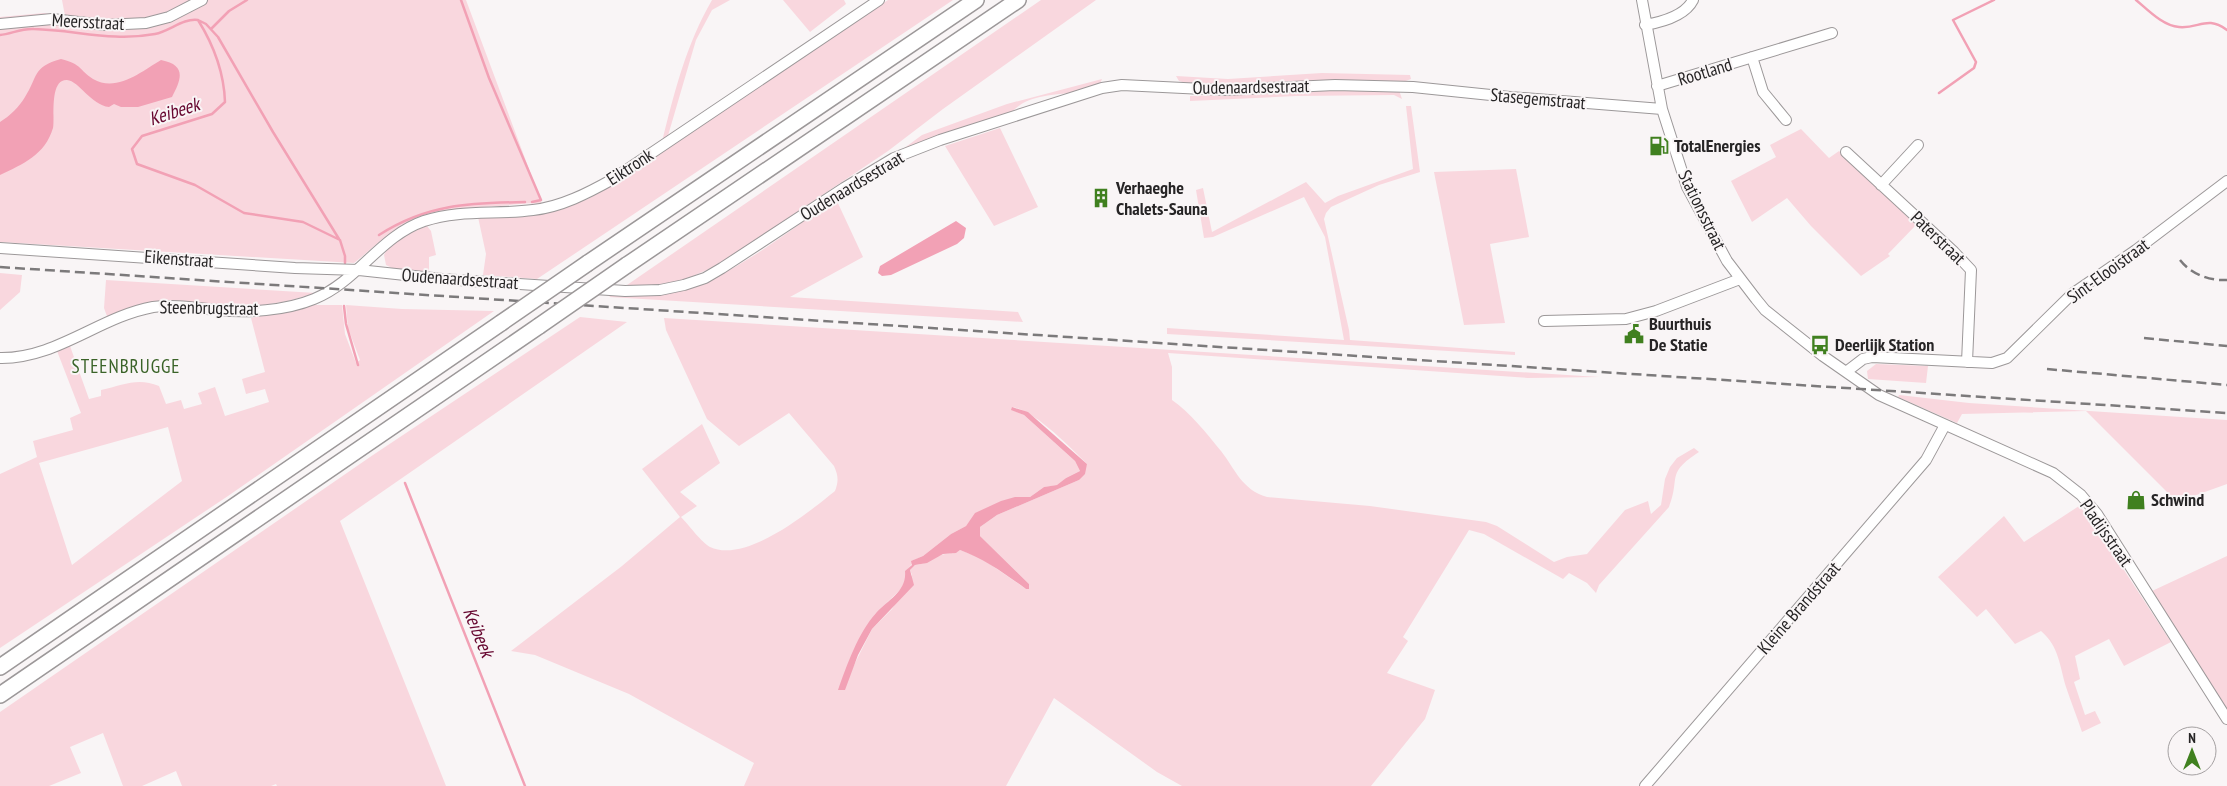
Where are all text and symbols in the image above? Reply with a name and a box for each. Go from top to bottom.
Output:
street label: Meersstraat [51,8,125,35]
street label: Rootland [1675,52,1735,91]
street label: Oudenaardsestraat [1192,74,1310,99]
street label: Stasegemstraat [1489,83,1587,114]
water label: Keibeek [146,91,205,130]
place label: TotalEnergies [1674,134,1761,157]
fuel station icon: TotalEnergies [1648,135,1670,157]
street label: Eiktronk [602,143,657,190]
street label: Oudenaardsestraat [796,146,908,226]
street label: Stationsstraat [1673,166,1732,253]
place label: Verhaeghe Chalets-Sauna [1115,176,1208,220]
building icon: Verhaeghe Chalets-Sauna [1090,187,1112,209]
street label: Paterstraat [1906,206,1971,269]
street label: Sint-Elooistraat [2062,233,2153,308]
street label: Eikenstraat [144,245,214,272]
street label: Oudenaardsestraat [401,263,519,294]
street label: Steenbrugstraat [159,295,259,320]
place label: Buurthuis De Statie [1649,312,1711,356]
public building icon: Buurthuis De Statie [1623,323,1645,345]
place label: Deerlijk Station [1835,333,1934,356]
bus stop icon: Deerlijk Station [1809,334,1831,356]
district label: STEENBRUGGE [72,354,180,378]
place label: Schwind [2151,488,2204,511]
shop icon: Schwind [2125,489,2147,511]
street label: Pladijsstraat [2075,495,2138,571]
street label: Kleine Brandstraat [1752,557,1845,659]
water label: Keibeek [458,604,501,663]
north arrow [2167,726,2217,776]
text: N [2188,729,2196,747]

